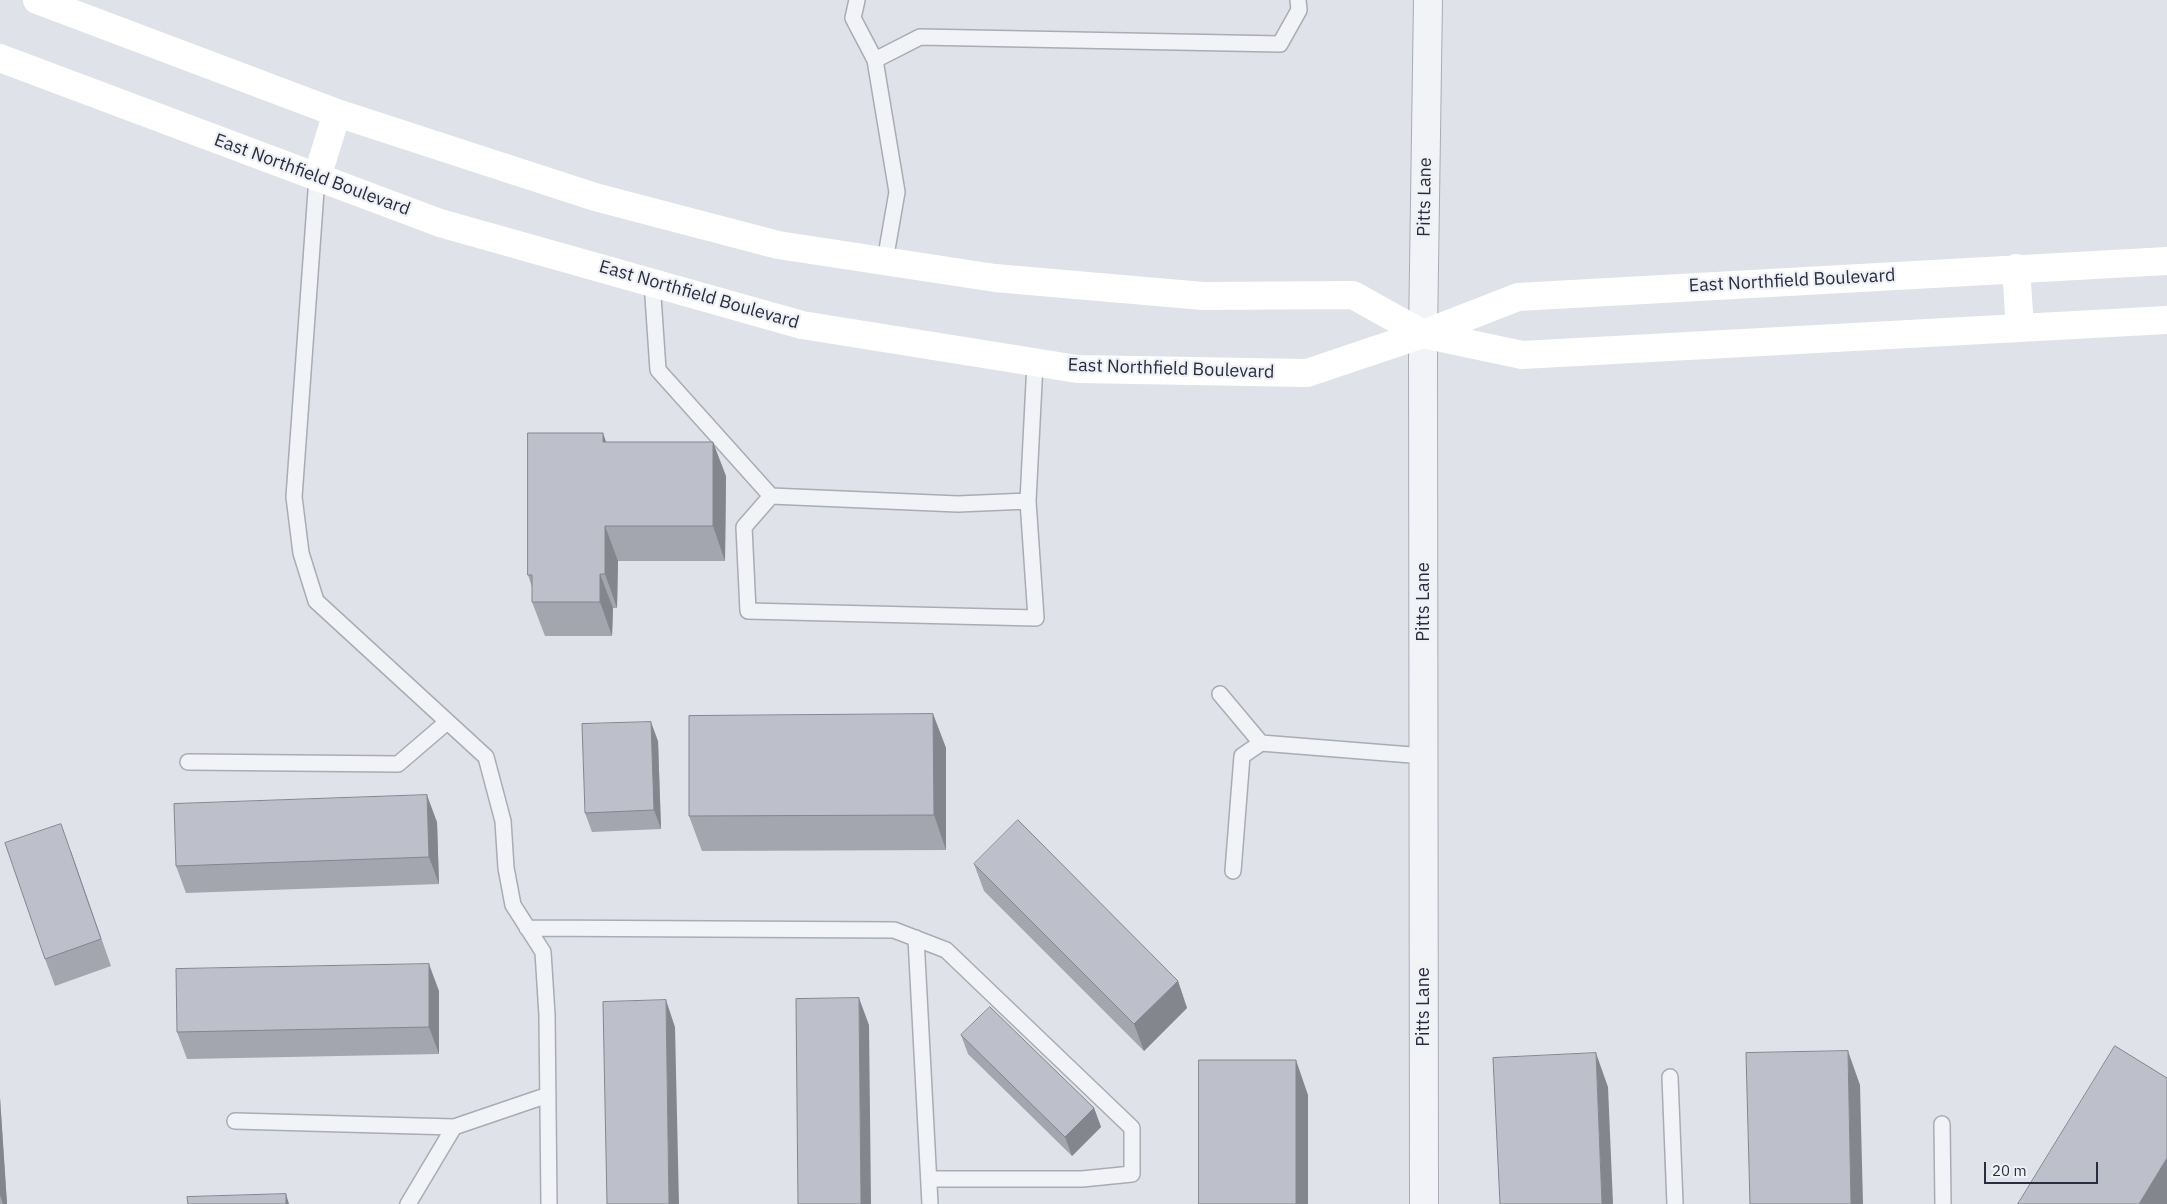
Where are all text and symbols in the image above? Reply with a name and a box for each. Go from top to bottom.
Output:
street label: East Northfield Boulevard [211,129,413,221]
street label: Pitts Lane [1414,157,1436,237]
street label: East Northfield Boulevard [597,256,801,334]
street label: East Northfield Boulevard [1688,265,1896,297]
street label: East Northfield Boulevard [1067,355,1275,383]
street label: Pitts Lane [1413,562,1435,642]
street label: Pitts Lane [1413,967,1435,1047]
scale bar [1987,1152,2101,1184]
text: 20 m [1992,1161,2027,1180]

